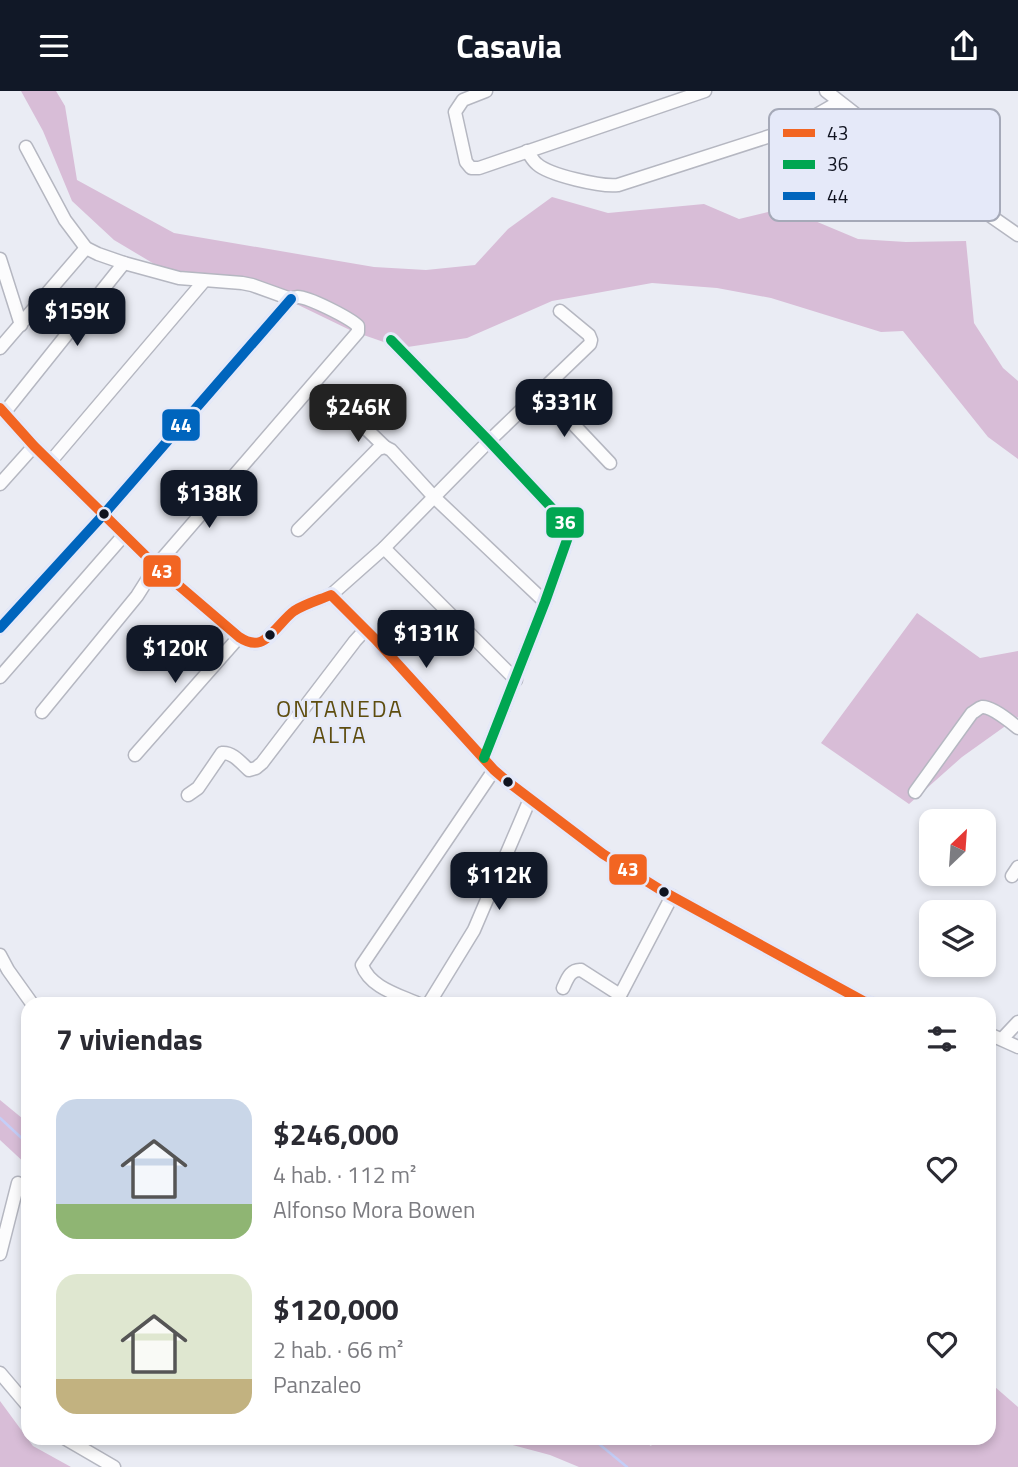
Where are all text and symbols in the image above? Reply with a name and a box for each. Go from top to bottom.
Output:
text: Casavia [456,22,562,70]
icon: menu [35,27,73,65]
icon: share [945,27,983,65]
legend [769,109,1000,221]
text: 43 [827,118,848,147]
text: 36 [827,149,848,178]
text: 44 [827,181,848,210]
pin: $159K [28,289,126,348]
text: $159K [44,293,110,328]
pin: $331K [515,379,613,439]
text: $331K [531,384,597,419]
pin: $246K [309,385,407,444]
text: $246K [325,389,391,424]
line badge: 44 [161,408,201,442]
text: 44 [170,410,192,439]
pin: $138K [160,471,258,530]
text: $138K [176,475,242,510]
line badge: 36 [545,506,585,539]
unlabelled marker [97,507,111,521]
text: 36 [554,507,576,536]
line badge: 43 [142,554,182,588]
text: 43 [151,556,173,585]
pin: $131K [377,611,475,670]
text: $131K [393,615,459,650]
pin: $120K [126,625,224,685]
unlabelled marker [263,628,277,642]
text: $120K [142,630,208,665]
district label: ONTANEDA ALTA [276,691,404,752]
unlabelled marker [501,775,515,789]
north arrow [919,809,996,885]
map controls [919,809,996,977]
pin: $112K [450,853,548,912]
line badge: 43 [608,853,648,886]
text: 43 [617,854,639,883]
text: $112K [466,857,532,892]
unlabelled marker [657,885,671,899]
button: layers [919,900,996,977]
text: 7 viviendas [56,1016,203,1062]
icon: filters [923,1020,961,1058]
text: $246,000 [273,1111,399,1157]
icon: home [112,1127,196,1211]
icon: heart [923,1150,961,1188]
text: 4 hab. · 112 m² [273,1157,416,1192]
text: Alfonso Mora Bowen [273,1192,475,1227]
text: $120,000 [273,1286,399,1332]
icon: home [112,1302,196,1386]
icon: heart [923,1325,961,1363]
text: 2 hab. · 66 m² [273,1332,403,1367]
text: Panzaleo [273,1367,361,1402]

